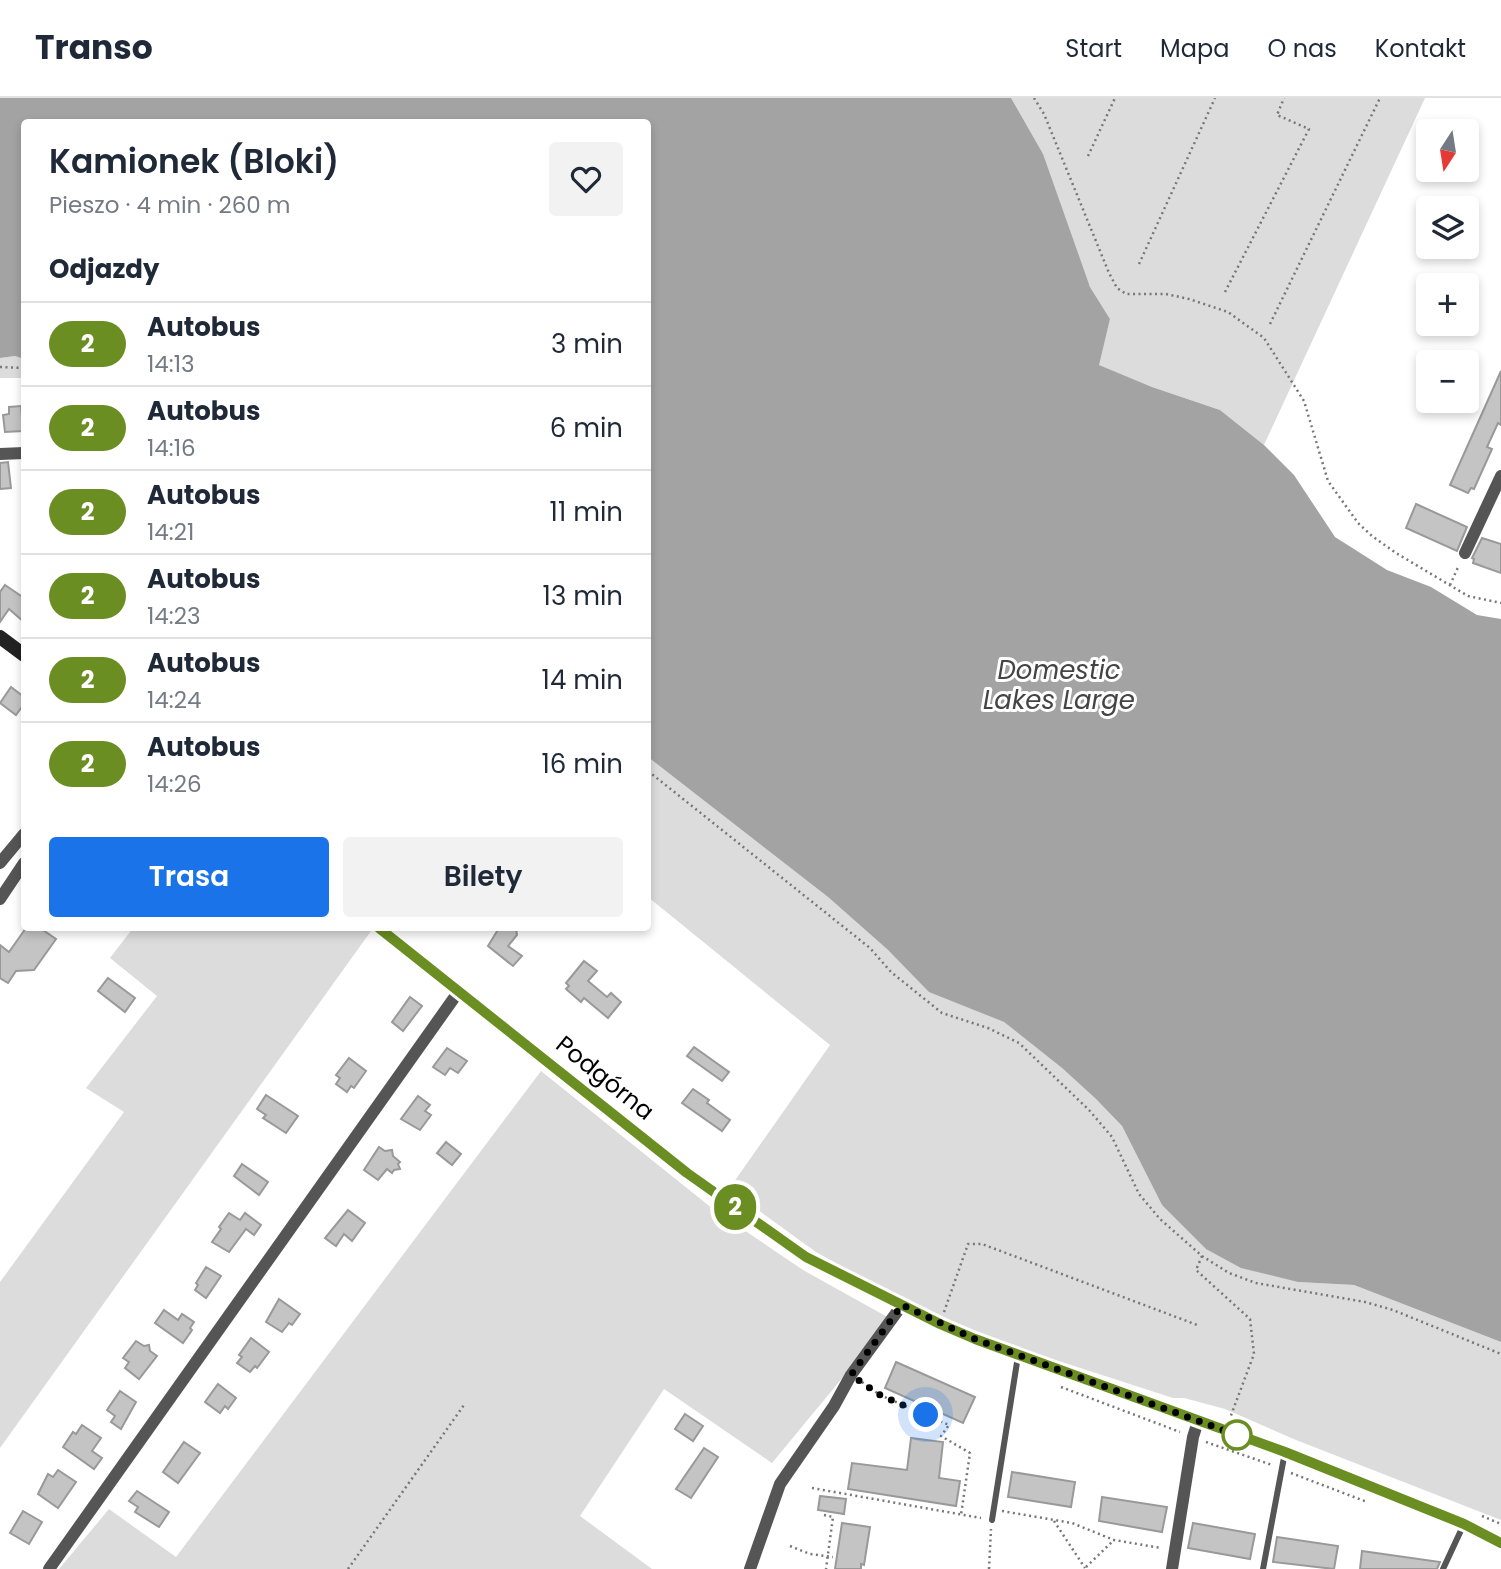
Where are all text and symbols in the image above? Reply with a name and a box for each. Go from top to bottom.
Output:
text: Transo [35,24,153,71]
text: Start [1065,32,1122,65]
text: Mapa [1160,32,1229,65]
text: O nas [1267,32,1337,65]
text: Kontakt [1375,32,1466,65]
north arrow [1416,119,1479,182]
map controls [1416,119,1479,413]
text: Kamionek (Bloki) [49,138,339,185]
button: heart [549,142,623,216]
text: Pieszo · 4 min · 260 m [49,189,291,221]
button: layers [1416,196,1479,259]
text: Odjazdy [49,251,159,287]
button: + [1416,273,1479,336]
text: Autobus [147,309,261,345]
text: 3 min [551,326,623,362]
text: 2 [81,327,94,360]
text: 14:13 [147,348,195,380]
button: − [1416,350,1479,413]
text: Autobus [147,393,261,429]
text: 6 min [550,410,623,446]
text: 2 [81,411,94,444]
text: 14:16 [147,432,196,464]
text: Autobus [147,477,261,513]
text: 11 min [550,494,623,530]
text: 2 [81,495,94,528]
text: 14:21 [147,516,194,548]
text: Autobus [147,561,261,597]
text: 13 min [543,578,623,614]
text: 2 [81,579,94,612]
text: 14:23 [147,600,201,632]
text: Autobus [147,645,261,681]
water label: Domestic Lakes Large [983,652,1135,718]
text: 14 min [542,662,623,698]
text: 2 [81,663,94,696]
text: 14:24 [147,684,201,716]
text: Autobus [147,729,261,765]
text: 16 min [541,746,623,782]
text: 2 [81,747,94,780]
text: 14:26 [147,768,202,800]
button: Trasa [49,837,329,917]
button: Bilety [343,837,623,917]
street label: Podgórna [549,1028,661,1127]
line badge: 2 [712,1184,758,1230]
text: 2 [728,1190,742,1223]
your location [908,1397,943,1432]
unlabelled marker [1222,1420,1252,1450]

